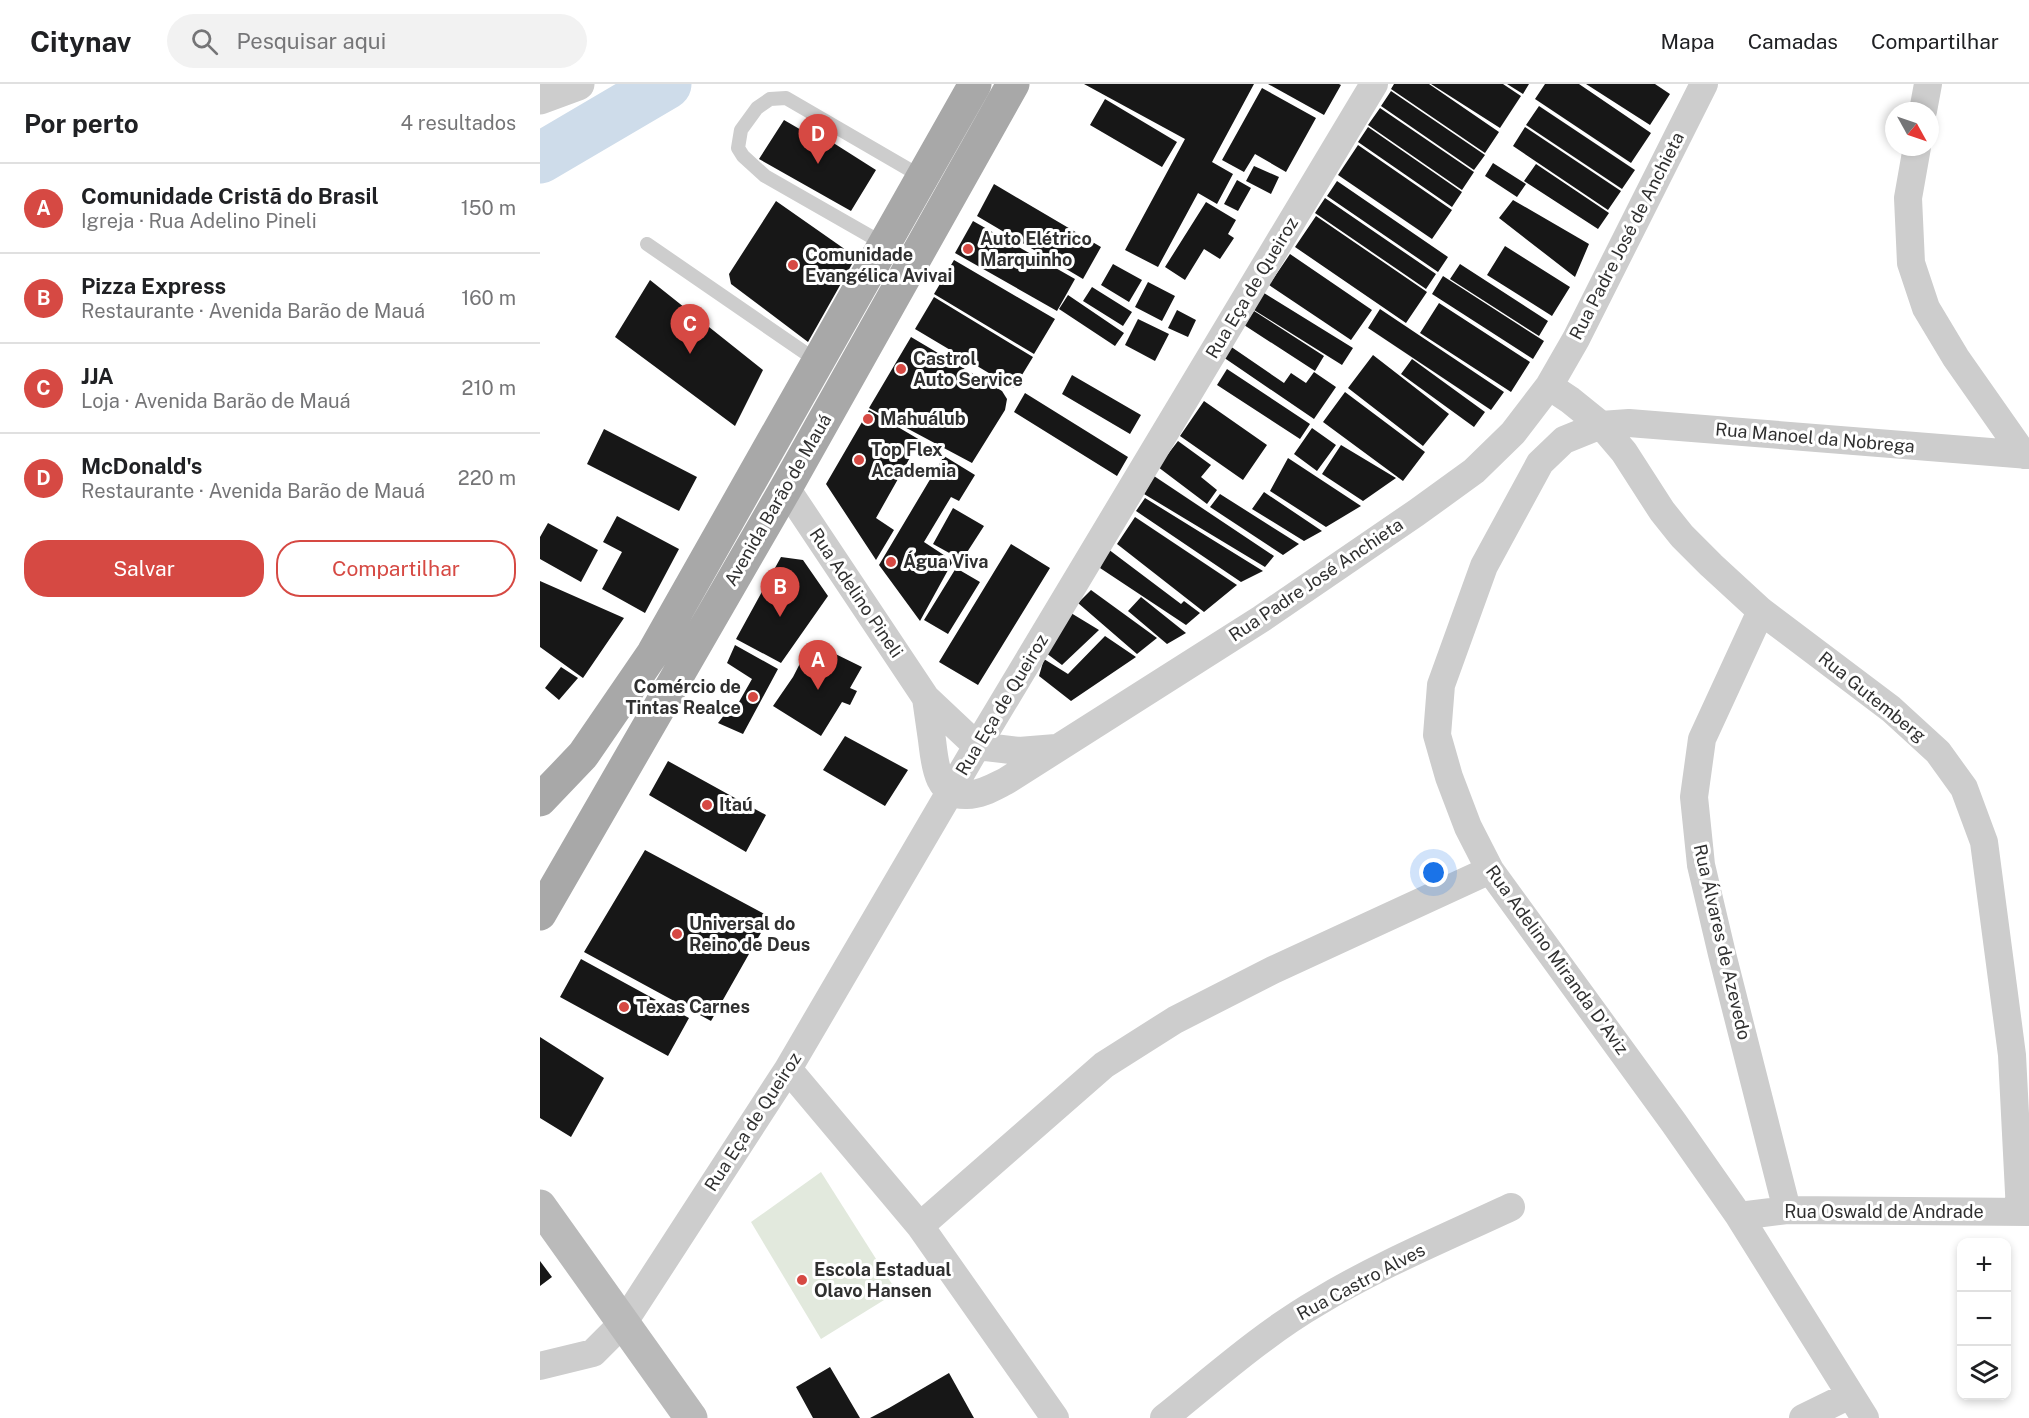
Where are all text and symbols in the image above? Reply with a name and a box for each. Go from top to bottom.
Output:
search box [167,14,587,68]
text: Citynav [30,25,131,58]
icon: search [188,25,221,58]
text: Pesquisar aqui [236,28,386,54]
text: Mapa [1661,29,1715,54]
text: Camadas [1748,29,1838,54]
text: Compartilhar [1871,29,1999,54]
north arrow [1885,102,1939,156]
text: Por perto [24,108,139,139]
text: 4 resultados [400,111,516,135]
pin: D [798,115,838,164]
street label: Rua Padre José de Anchieta [1565,128,1688,343]
text: Comunidade Cristã do Brasil [81,183,379,209]
text: A [36,196,51,220]
text: 150 m [461,196,516,220]
text: Igreja · Rua Adelino Pineli [81,209,317,233]
street label: Rua Eça de Queiroz [1201,213,1302,362]
place label: Auto Elétrico Marquinho [980,228,1092,270]
marker: Auto Elétrico Marquinho [961,242,975,256]
place label: Comunidade Evangélica Avivai [805,244,952,286]
marker: Comunidade Evangélica Avivai [786,258,800,272]
text: Pizza Express [81,273,226,299]
text: B [37,286,50,310]
text: 160 m [461,286,516,310]
text: Restaurante · Avenida Barão de Mauá [81,299,425,323]
pin: C [670,304,710,354]
place label: Castrol Auto Service [913,348,1023,390]
marker: Castrol Auto Service [894,362,908,376]
text: JJA [81,363,114,389]
text: C [36,376,51,400]
text: 210 m [462,376,516,400]
text: Loja · Avenida Barão de Mauá [81,389,351,413]
place label: Mahuálub [880,408,966,429]
street label: Avenida Barão de Mauá [720,410,836,590]
marker: Mahuálub [861,412,875,426]
street label: Rua Manoel da Nobrega [1714,418,1916,457]
place label: Top Flex Academia [871,439,956,481]
text: McDonald's [81,453,202,479]
marker: Top Flex Academia [852,453,866,467]
text: D [36,466,51,490]
text: 220 m [458,466,516,490]
text: Restaurante · Avenida Barão de Mauá [81,479,425,503]
street label: Rua Padre José Anchieta [1225,513,1407,646]
street label: Rua Adelino Pineli [805,524,907,662]
button: Salvar [24,540,264,597]
button: Compartilhar [276,540,516,597]
place label: Água Viva [903,550,988,572]
marker: Água Viva [884,555,898,569]
pin: B [760,568,800,617]
street label: Rua Eça de Queiroz [951,630,1052,779]
pin: A [798,640,838,690]
street label: Rua Gutemberg [1814,647,1930,746]
place label: Comércio de Tintas Realce [625,676,741,718]
marker: Comércio de Tintas Realce [746,690,760,704]
place label: Itaú [719,794,753,815]
marker: Itaú [700,798,714,812]
street label: Rua Álvares de Azevedo [1690,842,1756,1042]
your location [1419,858,1448,887]
street label: Rua Adelino Miranda D'Aviz [1482,861,1633,1058]
place label: Universal do Reino de Deus [689,913,810,955]
marker: Universal do Reino de Deus [670,927,684,941]
place label: Texas Carnes [636,996,750,1017]
marker: Texas Carnes [617,1000,631,1014]
street label: Rua Eça de Queiroz [700,1048,805,1195]
street label: Rua Oswald de Andrade [1784,1201,1984,1222]
map controls [1957,1238,2011,1400]
button: + [1957,1238,2011,1292]
street label: Rua Castro Alves [1293,1239,1428,1324]
place label: Escola Estadual Olavo Hansen [814,1259,951,1301]
marker: Escola Estadual Olavo Hansen [795,1273,809,1287]
button: − [1957,1292,2011,1346]
button: layers [1957,1346,2011,1400]

